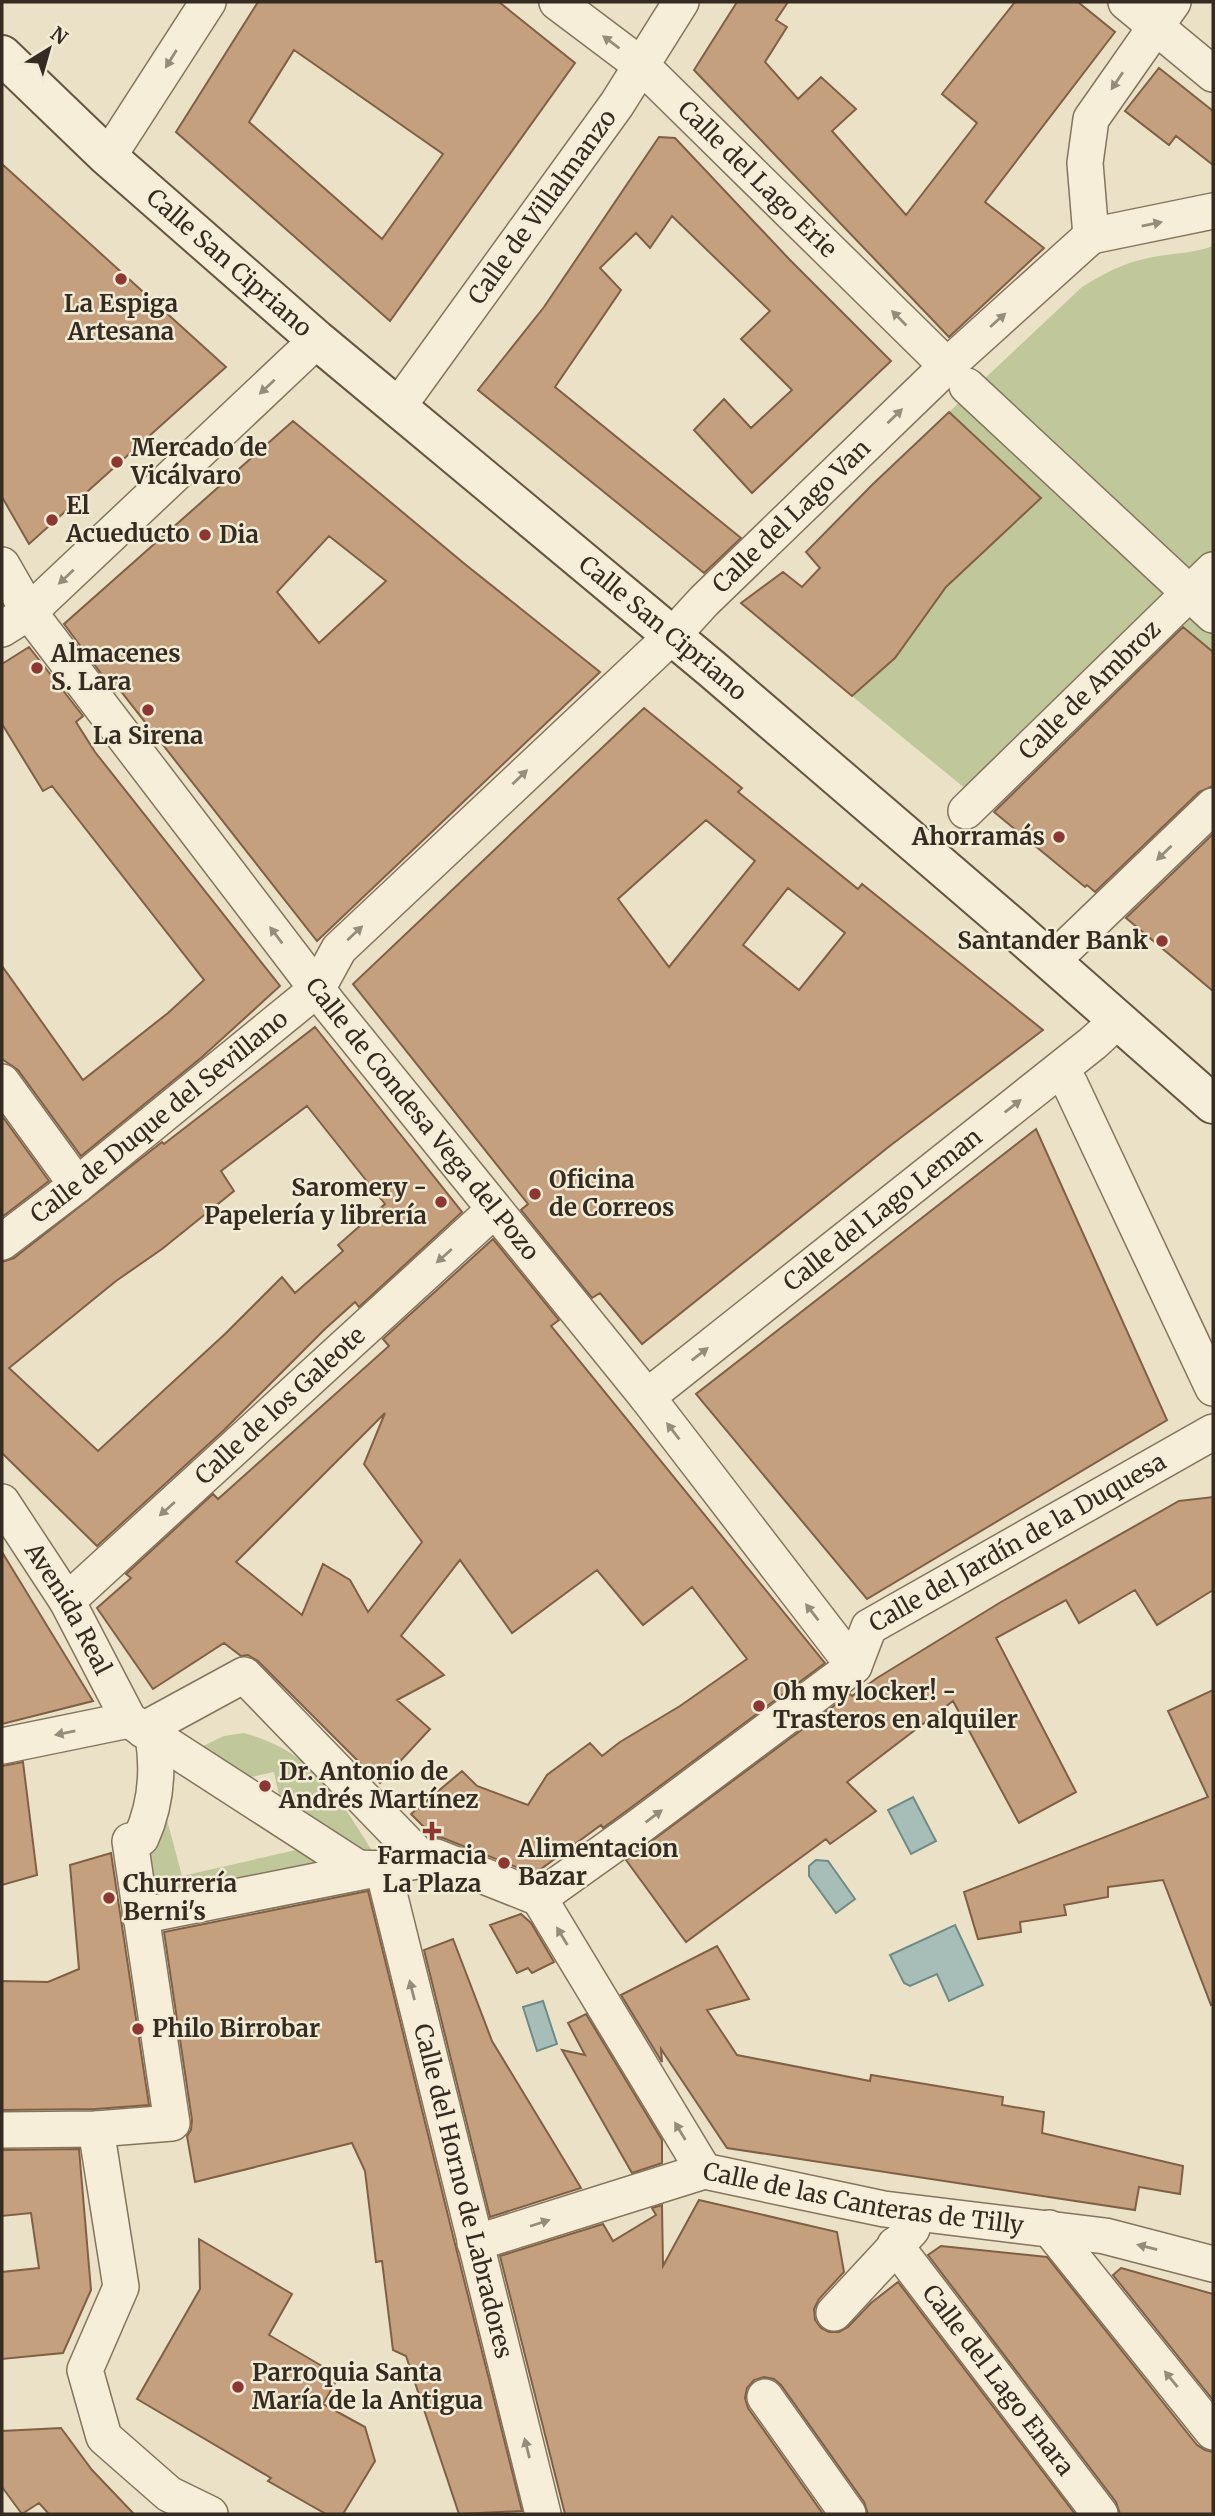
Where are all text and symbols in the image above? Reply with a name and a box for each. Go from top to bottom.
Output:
north arrow [14,14,84,84]
text: N [46,21,72,50]
one-way arrow [602,35,620,49]
one-way arrow [165,50,178,69]
one-way arrow [1110,72,1124,90]
street label: Calle del Lago Erie [671,94,844,264]
street label: Calle de Villalmanzo [461,103,623,310]
street label: Calle San Cipriano [140,182,319,343]
one-way arrow [1141,218,1163,229]
marker: La Espiga Artesana [113,271,129,287]
place label: La Espiga Artesana [64,288,178,347]
one-way arrow [890,310,907,327]
one-way arrow [989,313,1006,329]
one-way arrow [259,379,276,395]
one-way arrow [887,408,904,425]
place label: Mercado de Vicálvaro [130,432,267,491]
street label: Calle del Lago Van [706,432,877,599]
marker: Mercado de Vicálvaro [109,454,125,470]
place label: El Acueducto [65,490,189,549]
marker: El Acueducto [44,512,60,528]
place label: Dia [219,519,259,550]
marker: Dia [197,527,213,543]
street label: Calle San Cipriano [573,549,754,707]
one-way arrow [57,569,75,585]
street label: Calle de Ambroz [1012,614,1167,766]
place label: Almacenes S. Lara [50,638,181,697]
marker: Almacenes S. Lara [29,660,45,676]
marker: La Sirena [140,702,156,718]
place label: La Sirena [93,720,203,751]
one-way arrow [511,769,528,785]
place label: Ahorramás [911,821,1045,852]
marker: Ahorramás [1051,829,1067,845]
one-way arrow [1156,844,1173,860]
place label: Santander Bank [957,925,1148,956]
one-way arrow [269,926,283,944]
one-way arrow [346,926,363,942]
marker: Santander Bank [1154,933,1170,949]
street label: Calle de Condesa Vega del Pozo [299,971,546,1267]
street label: Calle de Duque del Sevillano [24,1003,294,1230]
one-way arrow [1003,1099,1021,1114]
street label: Calle del Lago Leman [777,1121,988,1298]
place label: Oficina de Correos [549,1164,674,1223]
place label: Saromery - Papelería y librería [204,1172,427,1231]
marker: Oficina de Correos [527,1186,543,1202]
marker: Saromery - Papelería y librería [433,1194,449,1210]
one-way arrow [435,1248,453,1264]
street label: Calle de los Galeote [188,1320,371,1491]
one-way arrow [691,1347,708,1362]
one-way arrow [666,1423,681,1441]
street label: Calle del Jardín de la Duquesa [863,1446,1172,1639]
one-way arrow [158,1501,176,1517]
street label: Avenida Real [18,1536,119,1680]
one-way arrow [805,1603,820,1621]
place label: Oh my locker! - Trasteros en alquiler [773,1676,1018,1735]
marker: Oh my locker! - Trasteros en alquiler [751,1698,767,1714]
one-way arrow [54,1728,76,1739]
place label: Dr. Antonio de Andrés Martínez [278,1756,479,1815]
marker: Dr. Antonio de Andrés Martínez [257,1778,273,1794]
one-way arrow [645,1809,663,1823]
marker: Farmacia La Plaza [424,1823,440,1839]
place label: Alimentacion Bazar [517,1833,678,1892]
place label: Farmacia La Plaza [377,1840,487,1899]
marker: Alimentacion Bazar [496,1855,512,1871]
place label: Churrería Berni's [123,1868,237,1927]
marker: Churrería Berni's [101,1890,117,1906]
one-way arrow [556,1927,568,1946]
one-way arrow [407,1978,418,2000]
place label: Philo Birrobar [152,2013,320,2044]
street label: Calle del Horno de Labradores [407,2020,520,2362]
marker: Philo Birrobar [130,2021,146,2037]
one-way arrow [673,2121,686,2140]
street label: Calle de las Canteras de Tilly [700,2155,1026,2241]
one-way arrow [530,2217,551,2227]
one-way arrow [1136,2241,1158,2252]
street label: Calle del Lago Enara [916,2278,1081,2482]
place label: Parroquia Santa María de la Antigua [252,2357,483,2416]
one-way arrow [1164,2370,1178,2388]
marker: Parroquia Santa María de la Antigua [230,2379,246,2395]
one-way arrow [521,2437,532,2459]

